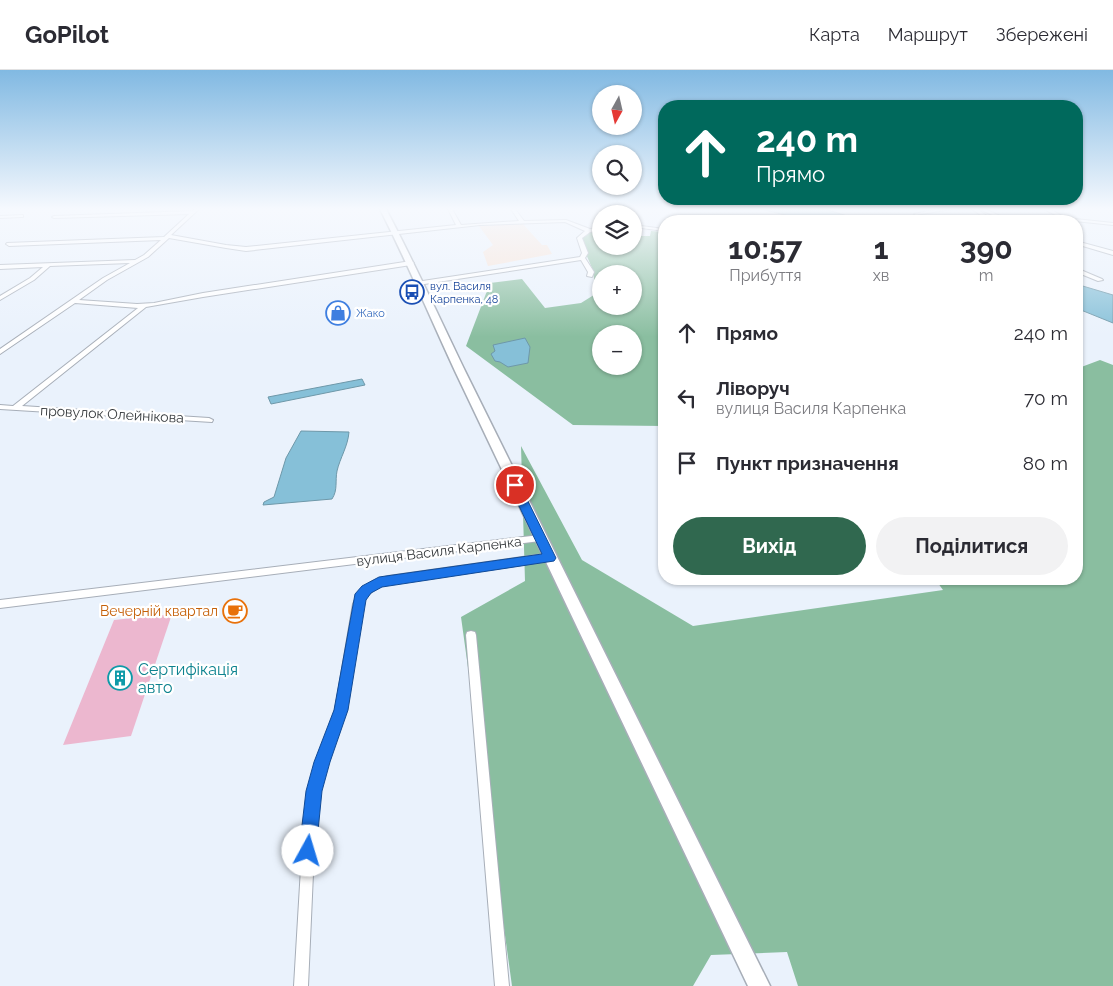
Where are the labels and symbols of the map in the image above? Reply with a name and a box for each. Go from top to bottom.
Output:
north arrow [592,85,642,135]
bus stop icon: вул. Василя Карпенка, 48 [399,279,425,305]
place label: вул. Василя Карпенка, 48 [430,280,498,306]
shop icon: Жако [325,300,351,326]
place label: Жако [356,307,385,320]
street label: провулок Олейнікова [40,402,184,426]
pin [494,464,536,506]
street label: вулиця Василя Карпенка [355,533,523,569]
cafe icon: Вечерній квартал [222,598,248,624]
place label: Вечерній квартал [100,603,218,619]
place label: Сертифікація авто [138,660,238,697]
building icon: Сертифікація авто [107,665,133,691]
position arrow [281,824,333,876]

